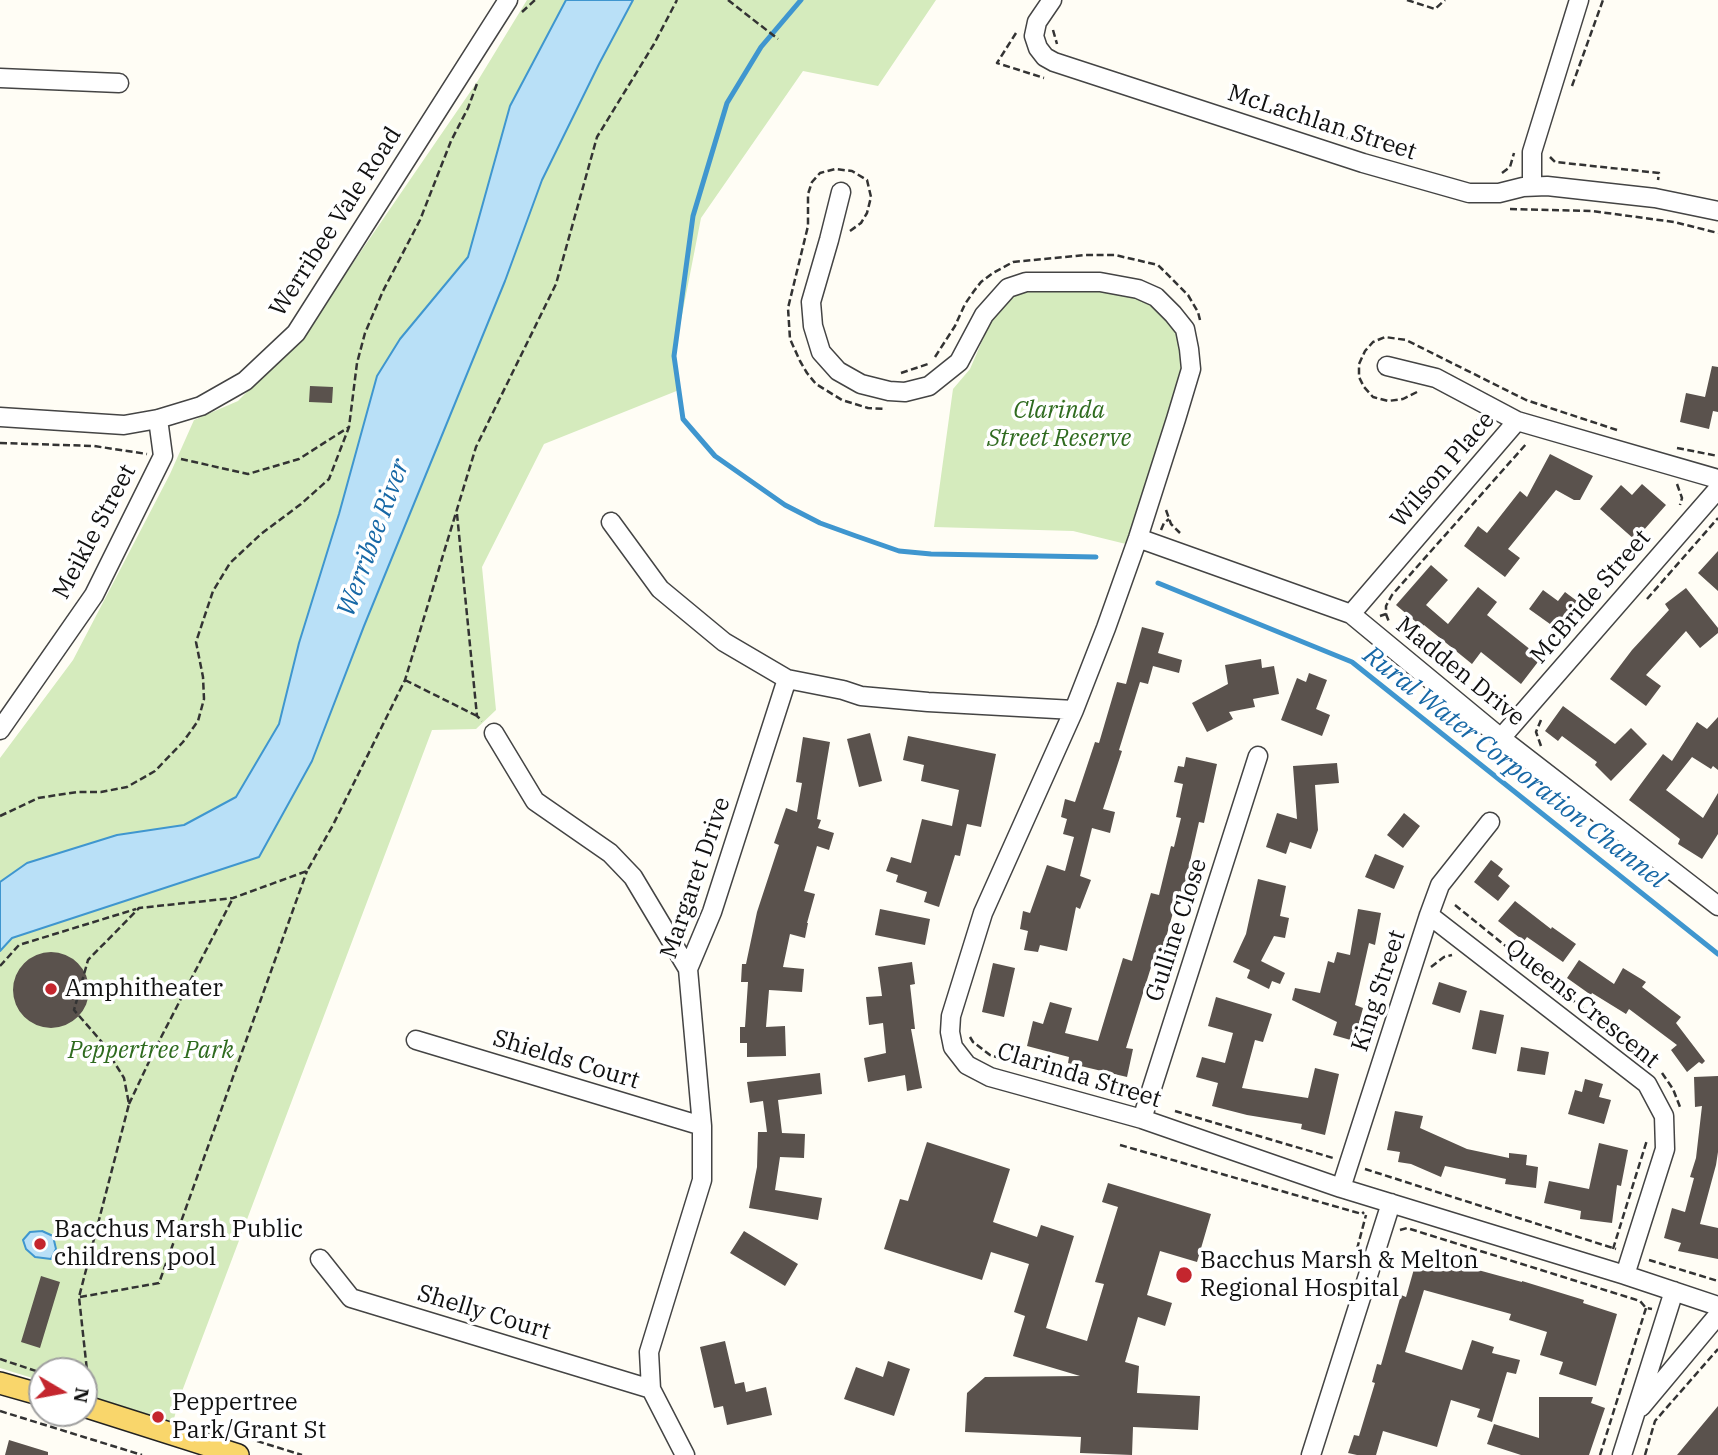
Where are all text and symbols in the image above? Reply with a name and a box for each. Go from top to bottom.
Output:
street label: McLachlan Street [1224,79,1420,167]
street label: Werribee Vale Road [264,122,408,322]
park label: Clarinda Street Reserve [987,397,1131,453]
street label: Wilson Place [1385,406,1501,534]
water label: Werribee River [331,455,417,621]
street label: Meikle Street [47,460,143,604]
street label: McBride Street [1525,524,1657,670]
street label: Madden Drive [1390,611,1530,733]
water label: Rural Water Corporation Channel [1356,640,1672,896]
street label: Margaret Drive [655,793,737,963]
street label: Gulline Close [1140,855,1214,1005]
street label: King Street [1346,927,1412,1055]
street label: Queens Crescent [1499,933,1665,1075]
place label: Amphitheater [65,975,223,1003]
marker: Amphitheater [43,981,59,997]
street label: Shields Court [489,1024,643,1096]
park label: Peppertree Park [68,1037,234,1065]
street label: Clarinda Street [993,1037,1165,1115]
place label: Bacchus Marsh Public childrens pool [54,1216,303,1272]
marker: Bacchus Marsh Public childrens pool [32,1236,48,1252]
place label: Bacchus Marsh & Melton Regional Hospital [1200,1247,1479,1303]
marker: Bacchus Marsh & Melton Regional Hospital [1174,1265,1194,1285]
street label: Shelly Court [414,1279,554,1347]
north arrow [28,1357,98,1427]
text: N [69,1386,95,1405]
place label: Peppertree Park/Grant St [172,1389,326,1445]
marker: Peppertree Park/Grant St [150,1409,166,1425]

